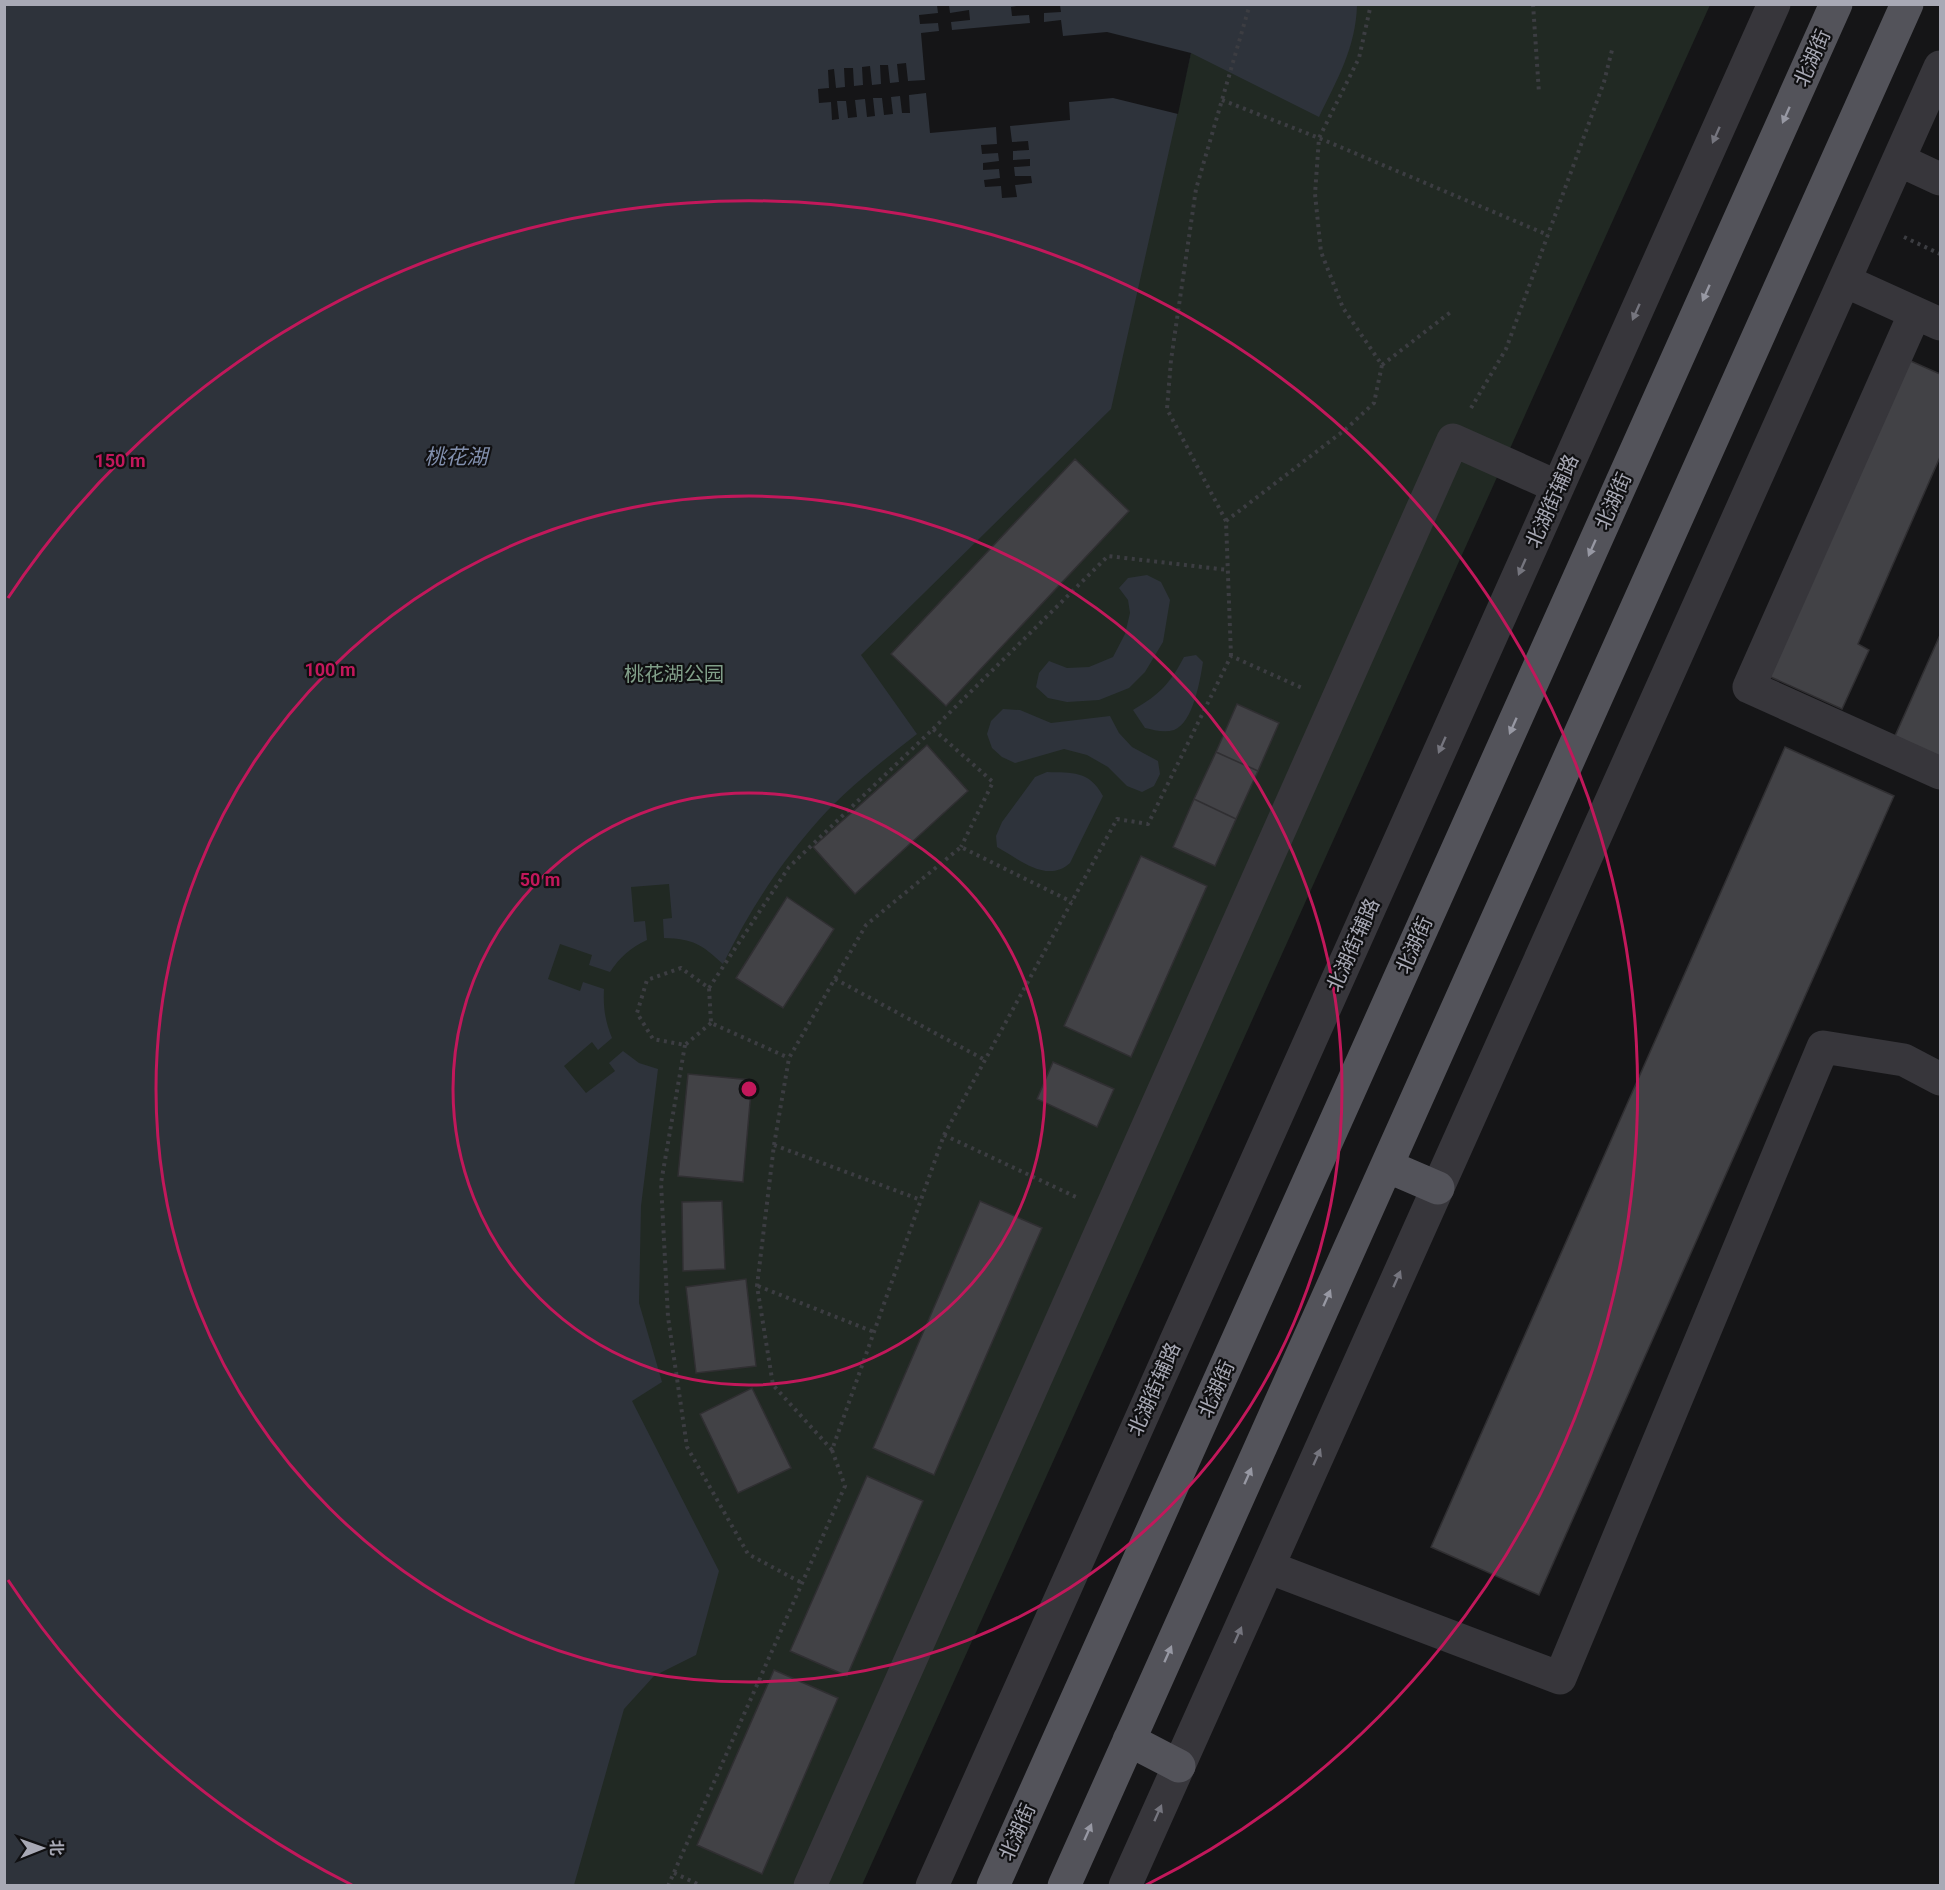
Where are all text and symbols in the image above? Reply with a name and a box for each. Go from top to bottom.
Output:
street label: 北湖街 [1789,26,1835,90]
one-way arrow [1782,107,1791,124]
one-way arrow [1711,126,1721,144]
one-way arrow [1702,285,1711,302]
one-way arrow [1632,304,1641,321]
water label: 桃花湖 [425,445,490,469]
text: 150 m [94,450,146,471]
street label: 北湖街辅路 [1521,450,1583,552]
street label: 北湖街 [1590,469,1636,533]
one-way arrow [1587,539,1597,557]
one-way arrow [1517,558,1526,576]
text: 100 m [304,659,356,680]
park label: 桃花湖公园 [624,662,724,686]
one-way arrow [1508,717,1517,734]
one-way arrow [1437,736,1447,754]
text: 50 m [520,869,560,890]
street label: 北湖街辅路 [1322,894,1384,996]
street label: 北湖街 [1391,913,1437,977]
centre of rings [739,1079,759,1099]
one-way arrow [1393,1271,1402,1288]
one-way arrow [1323,1290,1332,1307]
street label: 北湖街辅路 [1123,1338,1185,1440]
street label: 北湖街 [1193,1357,1239,1421]
one-way arrow [1313,1449,1322,1466]
one-way arrow [1243,1468,1252,1485]
one-way arrow [1233,1626,1243,1644]
one-way arrow [1163,1645,1173,1663]
street label: 北湖街 [994,1800,1040,1864]
one-way arrow [1154,1804,1163,1822]
north arrow [12,1818,72,1878]
one-way arrow [1084,1824,1093,1841]
text: 北 [47,1840,66,1856]

